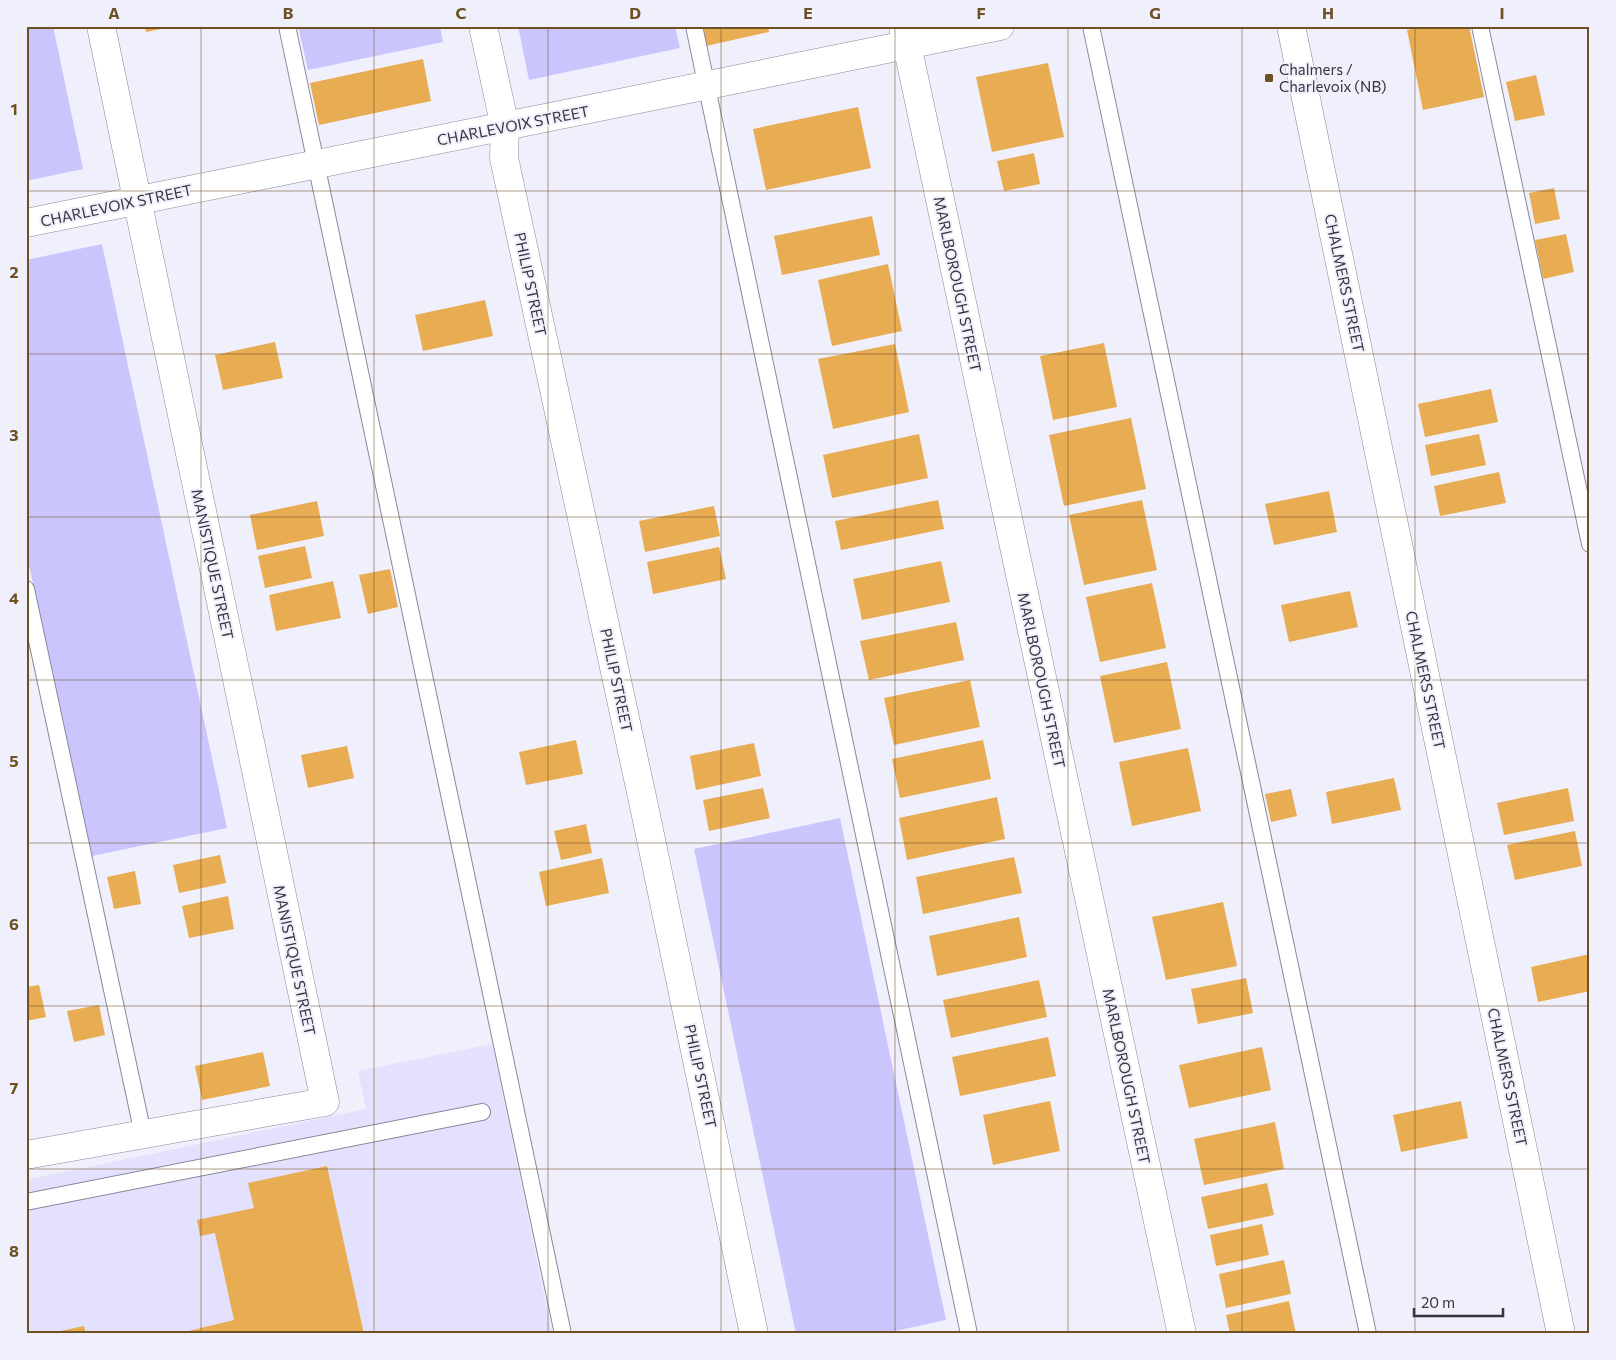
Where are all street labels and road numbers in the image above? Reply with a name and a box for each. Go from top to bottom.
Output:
street label: CHARLEVOIX STREET [435,101,591,149]
street label: CHARLEVOIX STREET [39,180,194,230]
street label: MARLBOROUGH STREET [931,195,986,374]
street label: CHALMERS STREET [1322,212,1369,354]
street label: PHILIP STREET [511,230,551,338]
street label: MANISTIQUE STREET [188,487,238,641]
street label: MARLBOROUGH STREET [1015,591,1070,770]
street label: CHALMERS STREET [1403,609,1450,751]
street label: PHILIP STREET [597,626,637,734]
street label: MANISTIQUE STREET [270,883,320,1037]
street label: MARLBOROUGH STREET [1100,987,1155,1166]
street label: CHALMERS STREET [1485,1006,1532,1148]
street label: PHILIP STREET [681,1022,721,1130]

